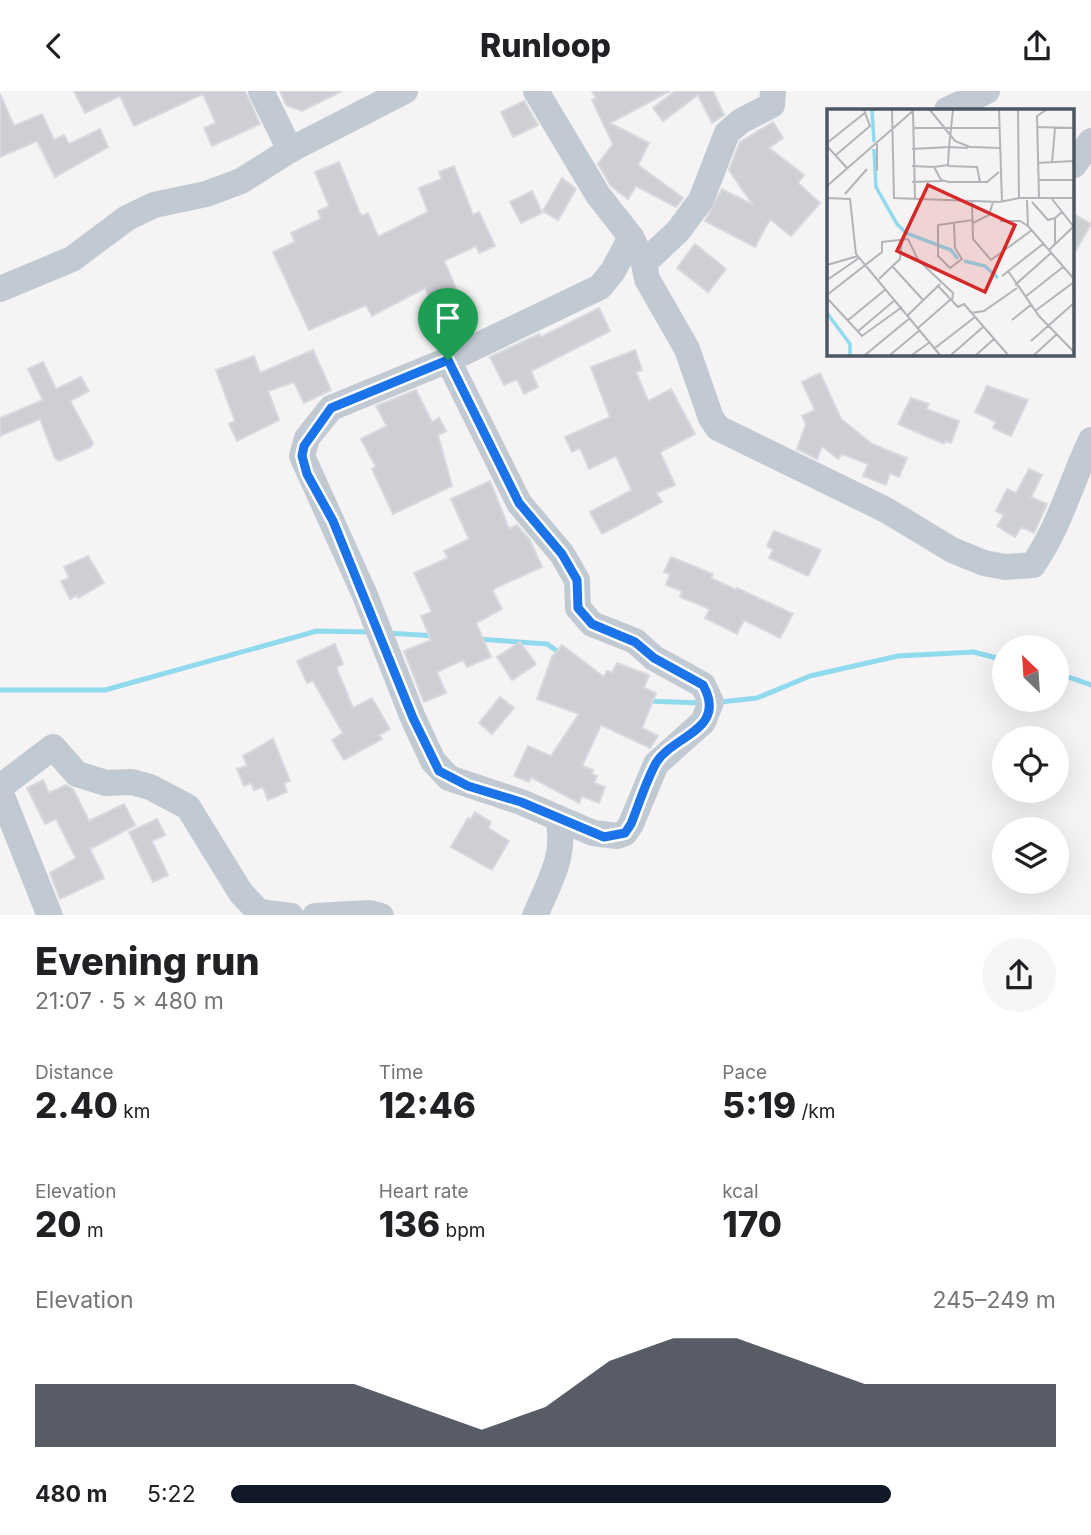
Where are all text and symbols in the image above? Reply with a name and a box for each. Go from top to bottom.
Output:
text: Runloop [480,26,611,65]
icon: back [35,27,73,65]
icon: share [1018,27,1056,65]
inset map [827,109,1074,355]
pin [418,288,478,360]
icon: arrive [429,299,467,337]
north arrow [992,635,1069,712]
map controls [992,635,1069,894]
button: locate [992,726,1069,803]
button: layers [992,817,1069,894]
text: Evening run [35,938,260,984]
button: share [982,938,1056,1012]
text: 21:07 · 5 × 480 m [35,987,224,1015]
text: Distance [35,1061,113,1084]
text: Time [379,1061,423,1084]
text: Pace [722,1061,767,1084]
text: 2.40 [35,1084,118,1126]
text: 12:46 [379,1084,476,1126]
text: 5:19 [722,1084,796,1126]
text: km [118,1100,150,1123]
text: /km [796,1100,835,1123]
text: Elevation [35,1180,116,1203]
text: Heart rate [379,1180,469,1203]
text: kcal [722,1180,759,1203]
text: 20 [35,1203,82,1245]
text: 136 [379,1203,440,1245]
text: 170 [722,1203,782,1245]
text: m [82,1219,104,1242]
text: bpm [440,1219,486,1242]
text: Elevation [35,1286,134,1314]
text: 245–249 m [933,1286,1056,1314]
text: 480 m [35,1480,107,1508]
text: 5:22 [147,1480,196,1508]

